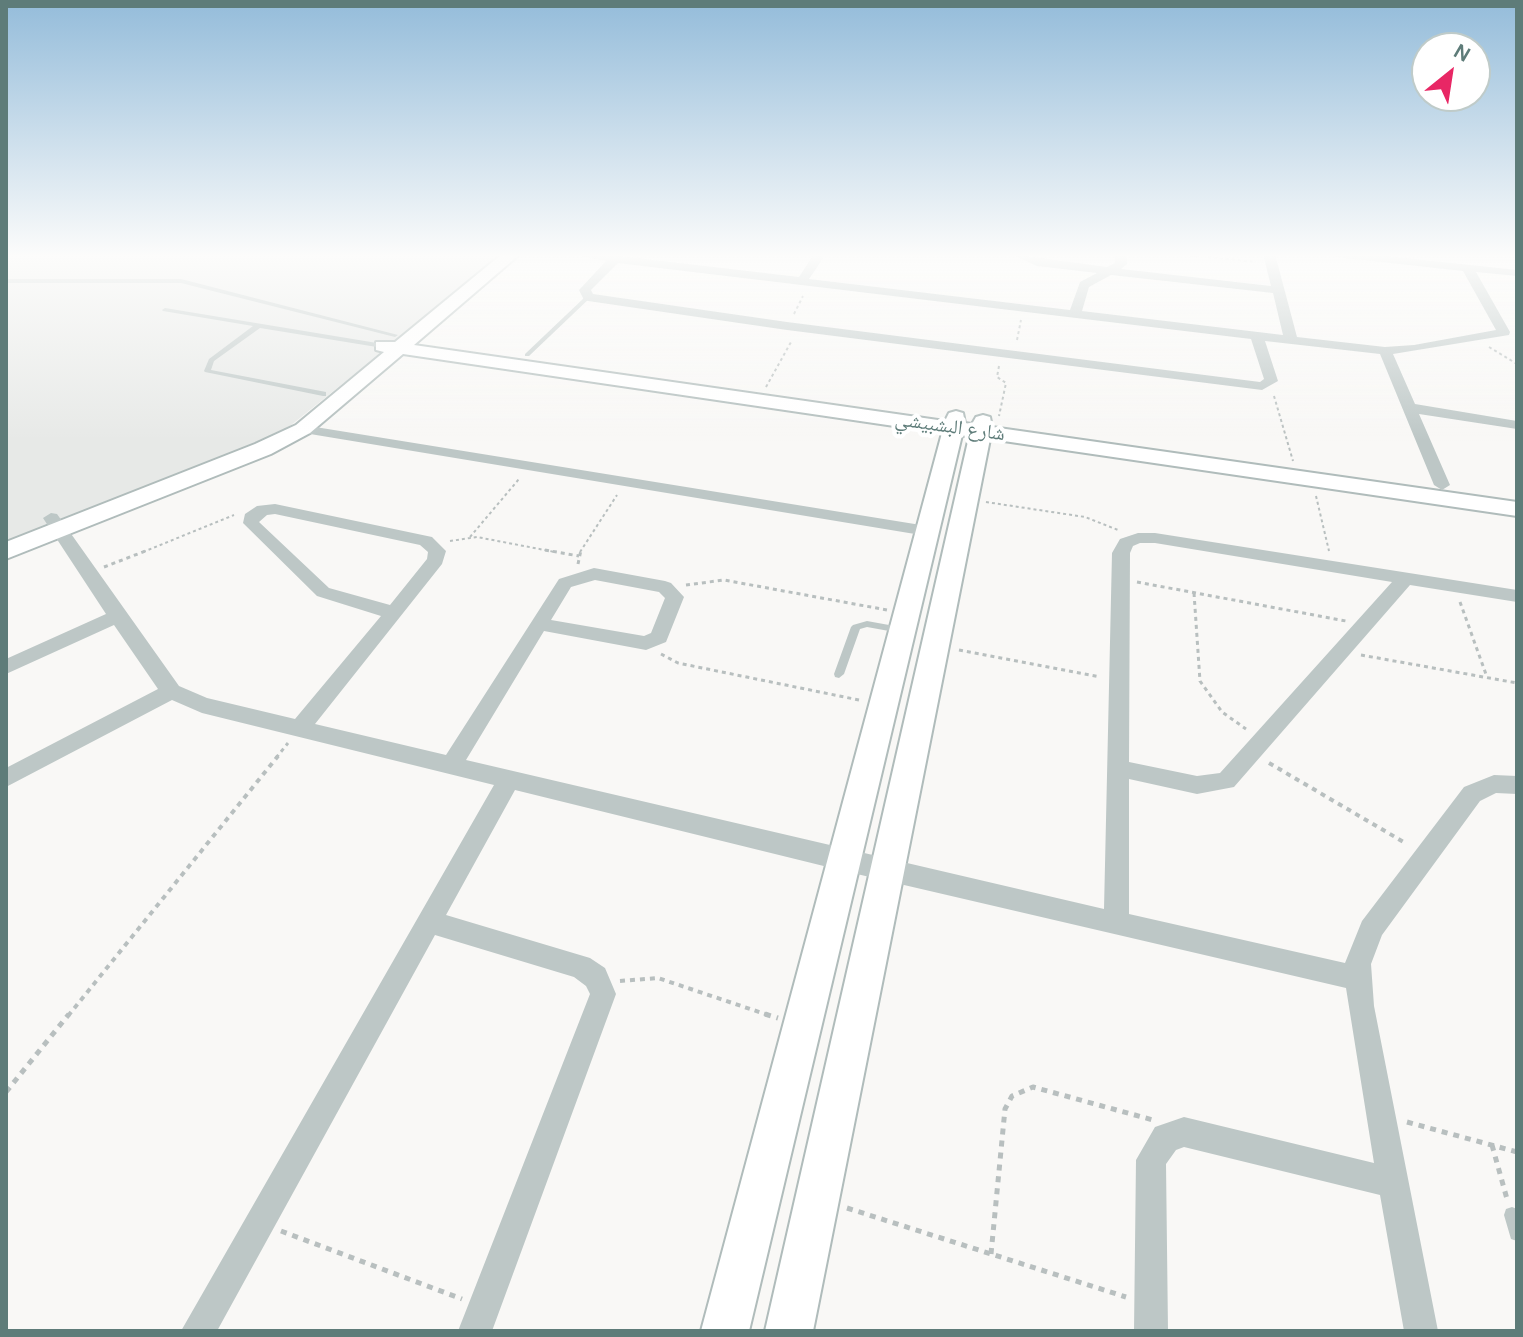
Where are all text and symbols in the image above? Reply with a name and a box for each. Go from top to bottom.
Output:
north arrow [1411,32,1491,112]
text: N [1449,38,1475,68]
street label: شارع البشبيشي [893,407,1007,447]

